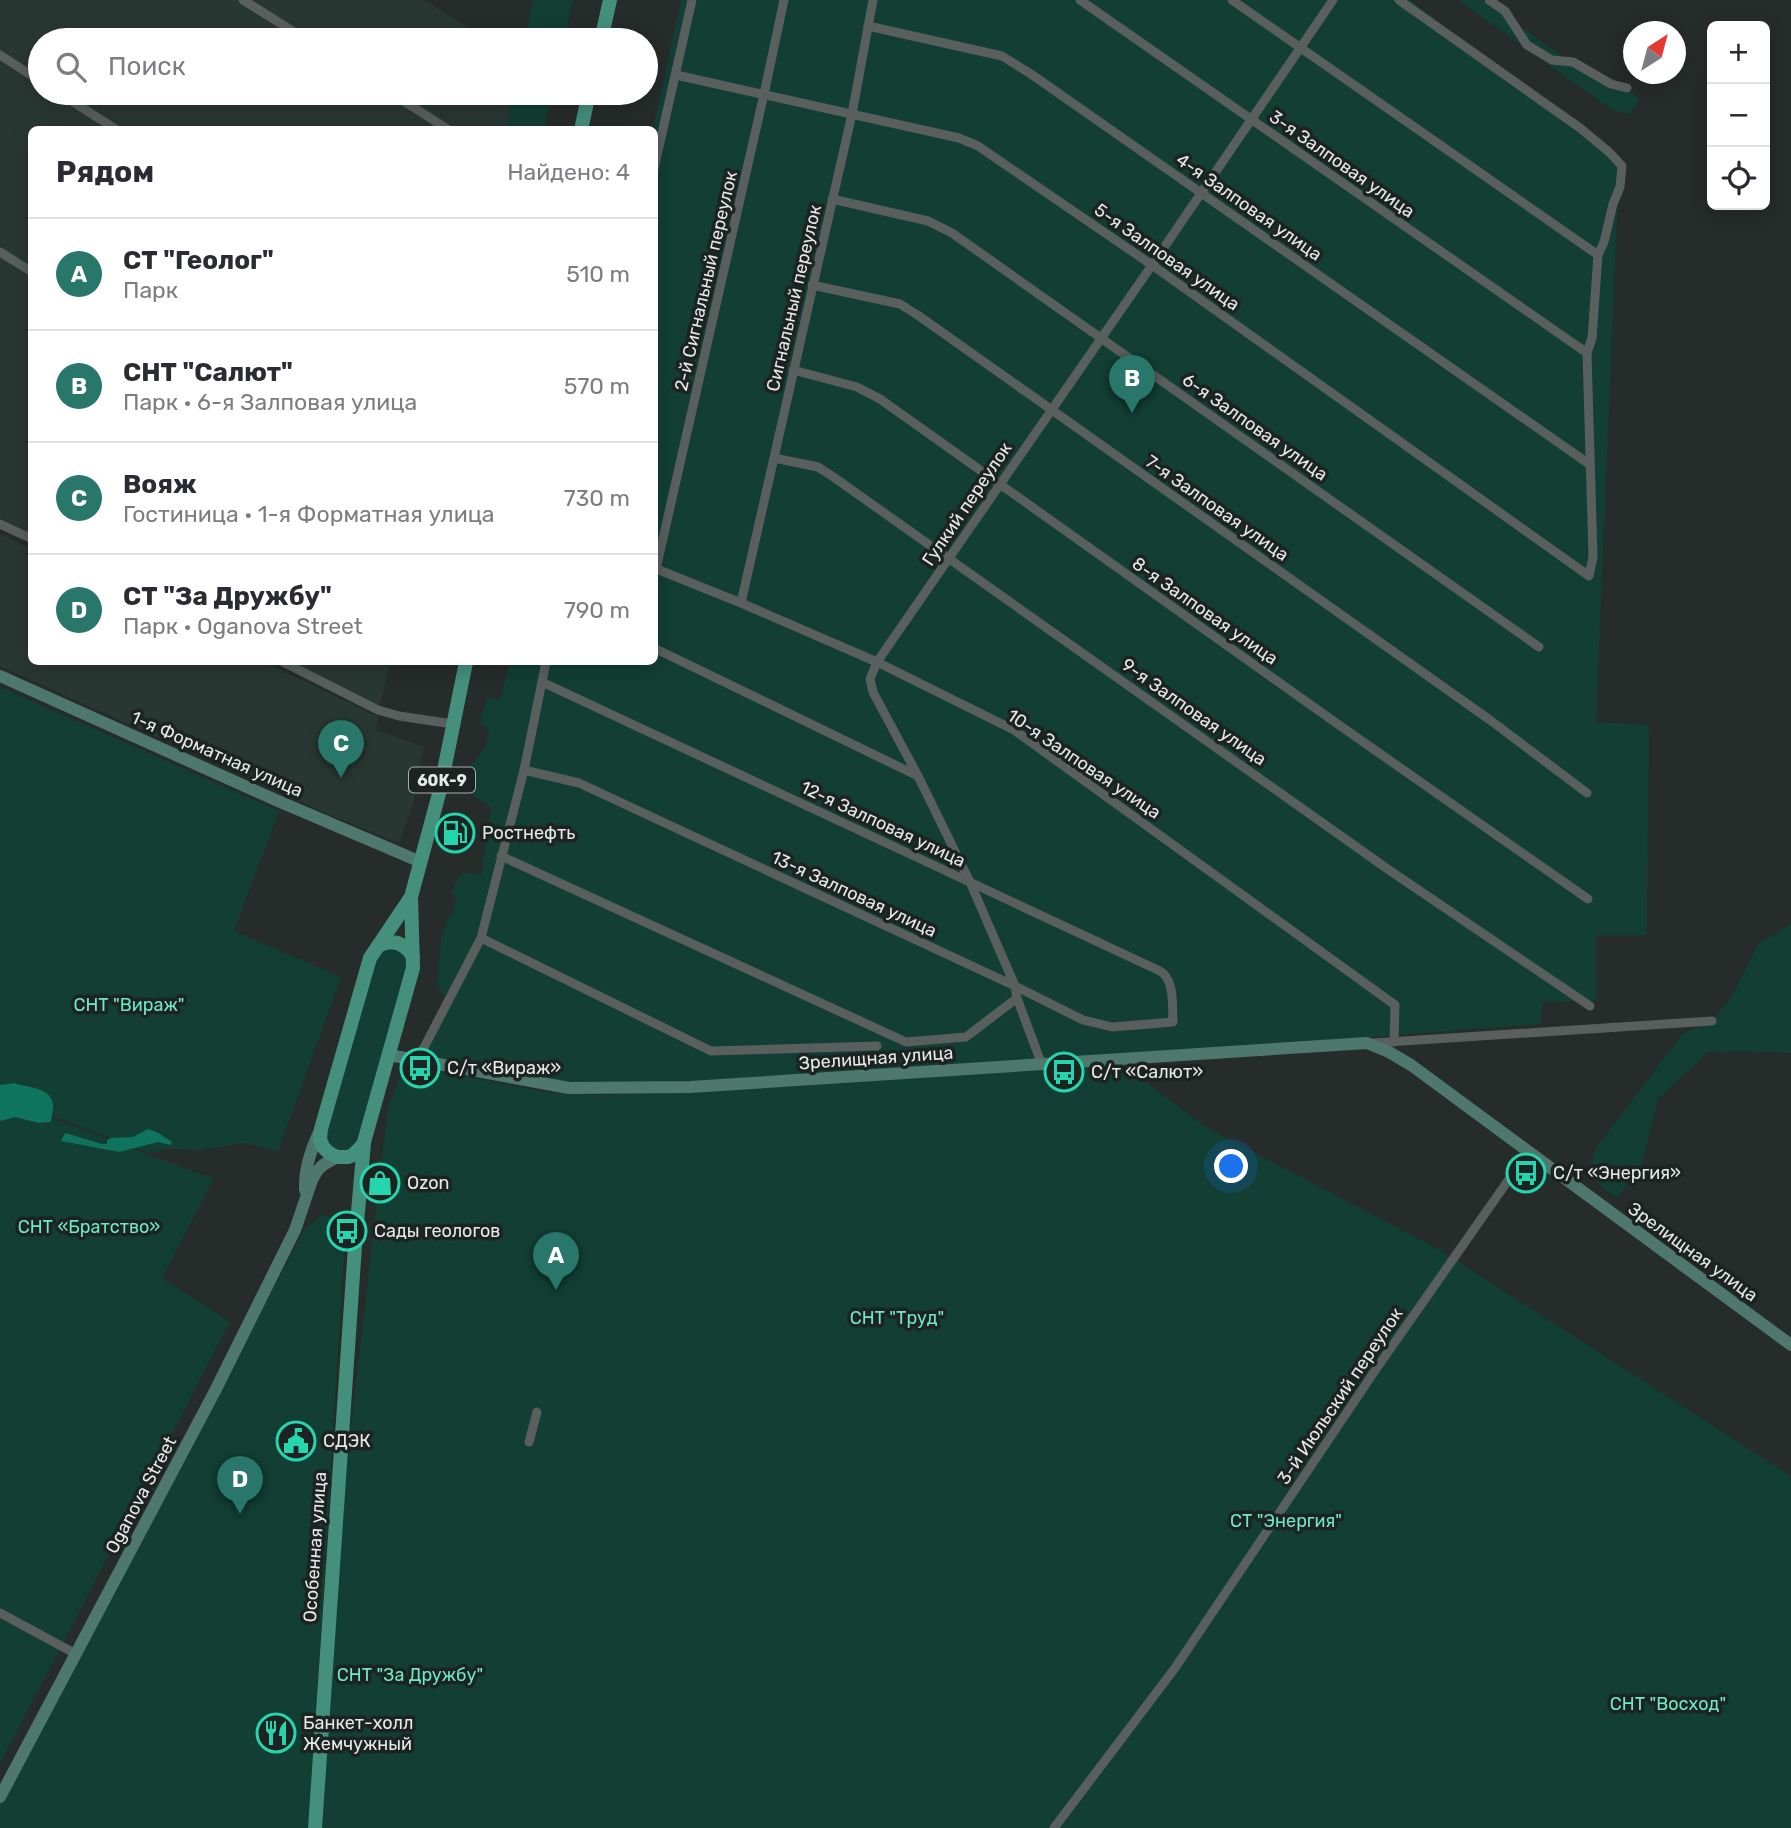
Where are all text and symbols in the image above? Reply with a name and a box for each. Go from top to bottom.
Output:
north arrow [1623,21,1686,84]
map controls [1707,21,1770,210]
button: + [1707,21,1770,84]
search box [28,28,658,105]
icon: search [52,48,90,86]
text: Поиск [108,51,186,82]
button: − [1707,84,1770,147]
street label: 3-я Залповая улица [1265,106,1419,222]
button: locate [1707,147,1770,210]
street label: 4-я Залповая улица [1172,148,1326,266]
text: Рядом [56,154,154,190]
text: Найдено: 4 [507,158,630,186]
street label: 2-й Сигнальный переулок [670,168,742,393]
street label: 5-я Залповая улица [1090,199,1244,315]
street label: Сигнальный переулок [762,202,826,394]
text: СТ "Геолог" [123,245,274,276]
text: A [71,260,87,288]
text: 510 m [566,260,630,288]
text: Парк [123,276,178,304]
pin: B [1109,355,1155,413]
text: СНТ "Салют" [123,357,293,388]
street label: 6-я Залповая улица [1178,369,1332,485]
text: B [71,372,87,400]
text: 570 m [564,372,630,400]
text: Парк · 6-я Залповая улица [123,388,417,416]
street label: Гулкий переулок [917,438,1017,570]
street label: 7-я Залповая улица [1141,450,1293,566]
text: Вояж [123,469,197,500]
text: C [71,484,87,512]
text: 730 m [564,484,630,512]
text: Гостиница · 1-я Форматная улица [123,500,495,528]
street label: 8-я Залповая улица [1128,552,1282,670]
text: СТ "За Дружбу" [123,581,332,612]
text: D [71,596,87,624]
text: 790 m [564,596,630,624]
text: Парк · Oganova Street [123,612,363,640]
street label: 9-я Залповая улица [1117,654,1271,770]
street label: 10-я Залповая улица [1003,704,1165,824]
street label: 1-я Форматная улица [128,706,306,802]
pin: C [318,720,364,778]
road number: 60К-9 [409,768,475,792]
street label: 12-я Залповая улица [797,776,969,872]
fuel station icon: Ростнефть [434,812,476,854]
place label: Ростнефть [482,822,575,844]
street label: 13-я Залповая улица [768,846,940,942]
park label: СНТ "Вираж" [73,994,185,1016]
street label: Зрелищная улица [798,1042,954,1074]
bus stop icon: С/т «Вираж» [399,1047,441,1089]
bus stop icon: С/т «Салют» [1043,1051,1085,1093]
place label: С/т «Вираж» [447,1057,561,1079]
place label: С/т «Салют» [1091,1061,1203,1083]
your location [1214,1149,1248,1183]
bus stop icon: С/т «Энергия» [1505,1152,1547,1194]
shop icon: Ozon [359,1162,401,1204]
place label: С/т «Энергия» [1553,1162,1681,1184]
place label: Ozon [407,1172,449,1194]
street label: Зрелищная улица [1624,1198,1762,1306]
bus stop icon: Сады геологов [326,1210,368,1252]
park label: СНТ «Братство» [18,1216,160,1238]
place label: Сады геологов [374,1220,500,1242]
pin: A [533,1232,579,1290]
street label: 3-й Июльский переулок [1273,1303,1408,1489]
park label: СНТ "Труд" [850,1307,944,1329]
public building icon: СДЭК [275,1420,317,1462]
place label: СДЭК [323,1430,371,1452]
street label: Oganova Street [101,1433,181,1557]
pin: D [217,1456,263,1514]
street label: Особенная улица [299,1471,331,1623]
park label: СТ "Энергия" [1230,1510,1342,1532]
park label: СНТ "За Дружбу" [337,1664,483,1686]
park label: СНТ "Восход" [1610,1693,1726,1715]
restaurant icon: Банкет-холл Жемчужный [255,1712,297,1754]
place label: Банкет-холл Жемчужный [303,1712,413,1755]

